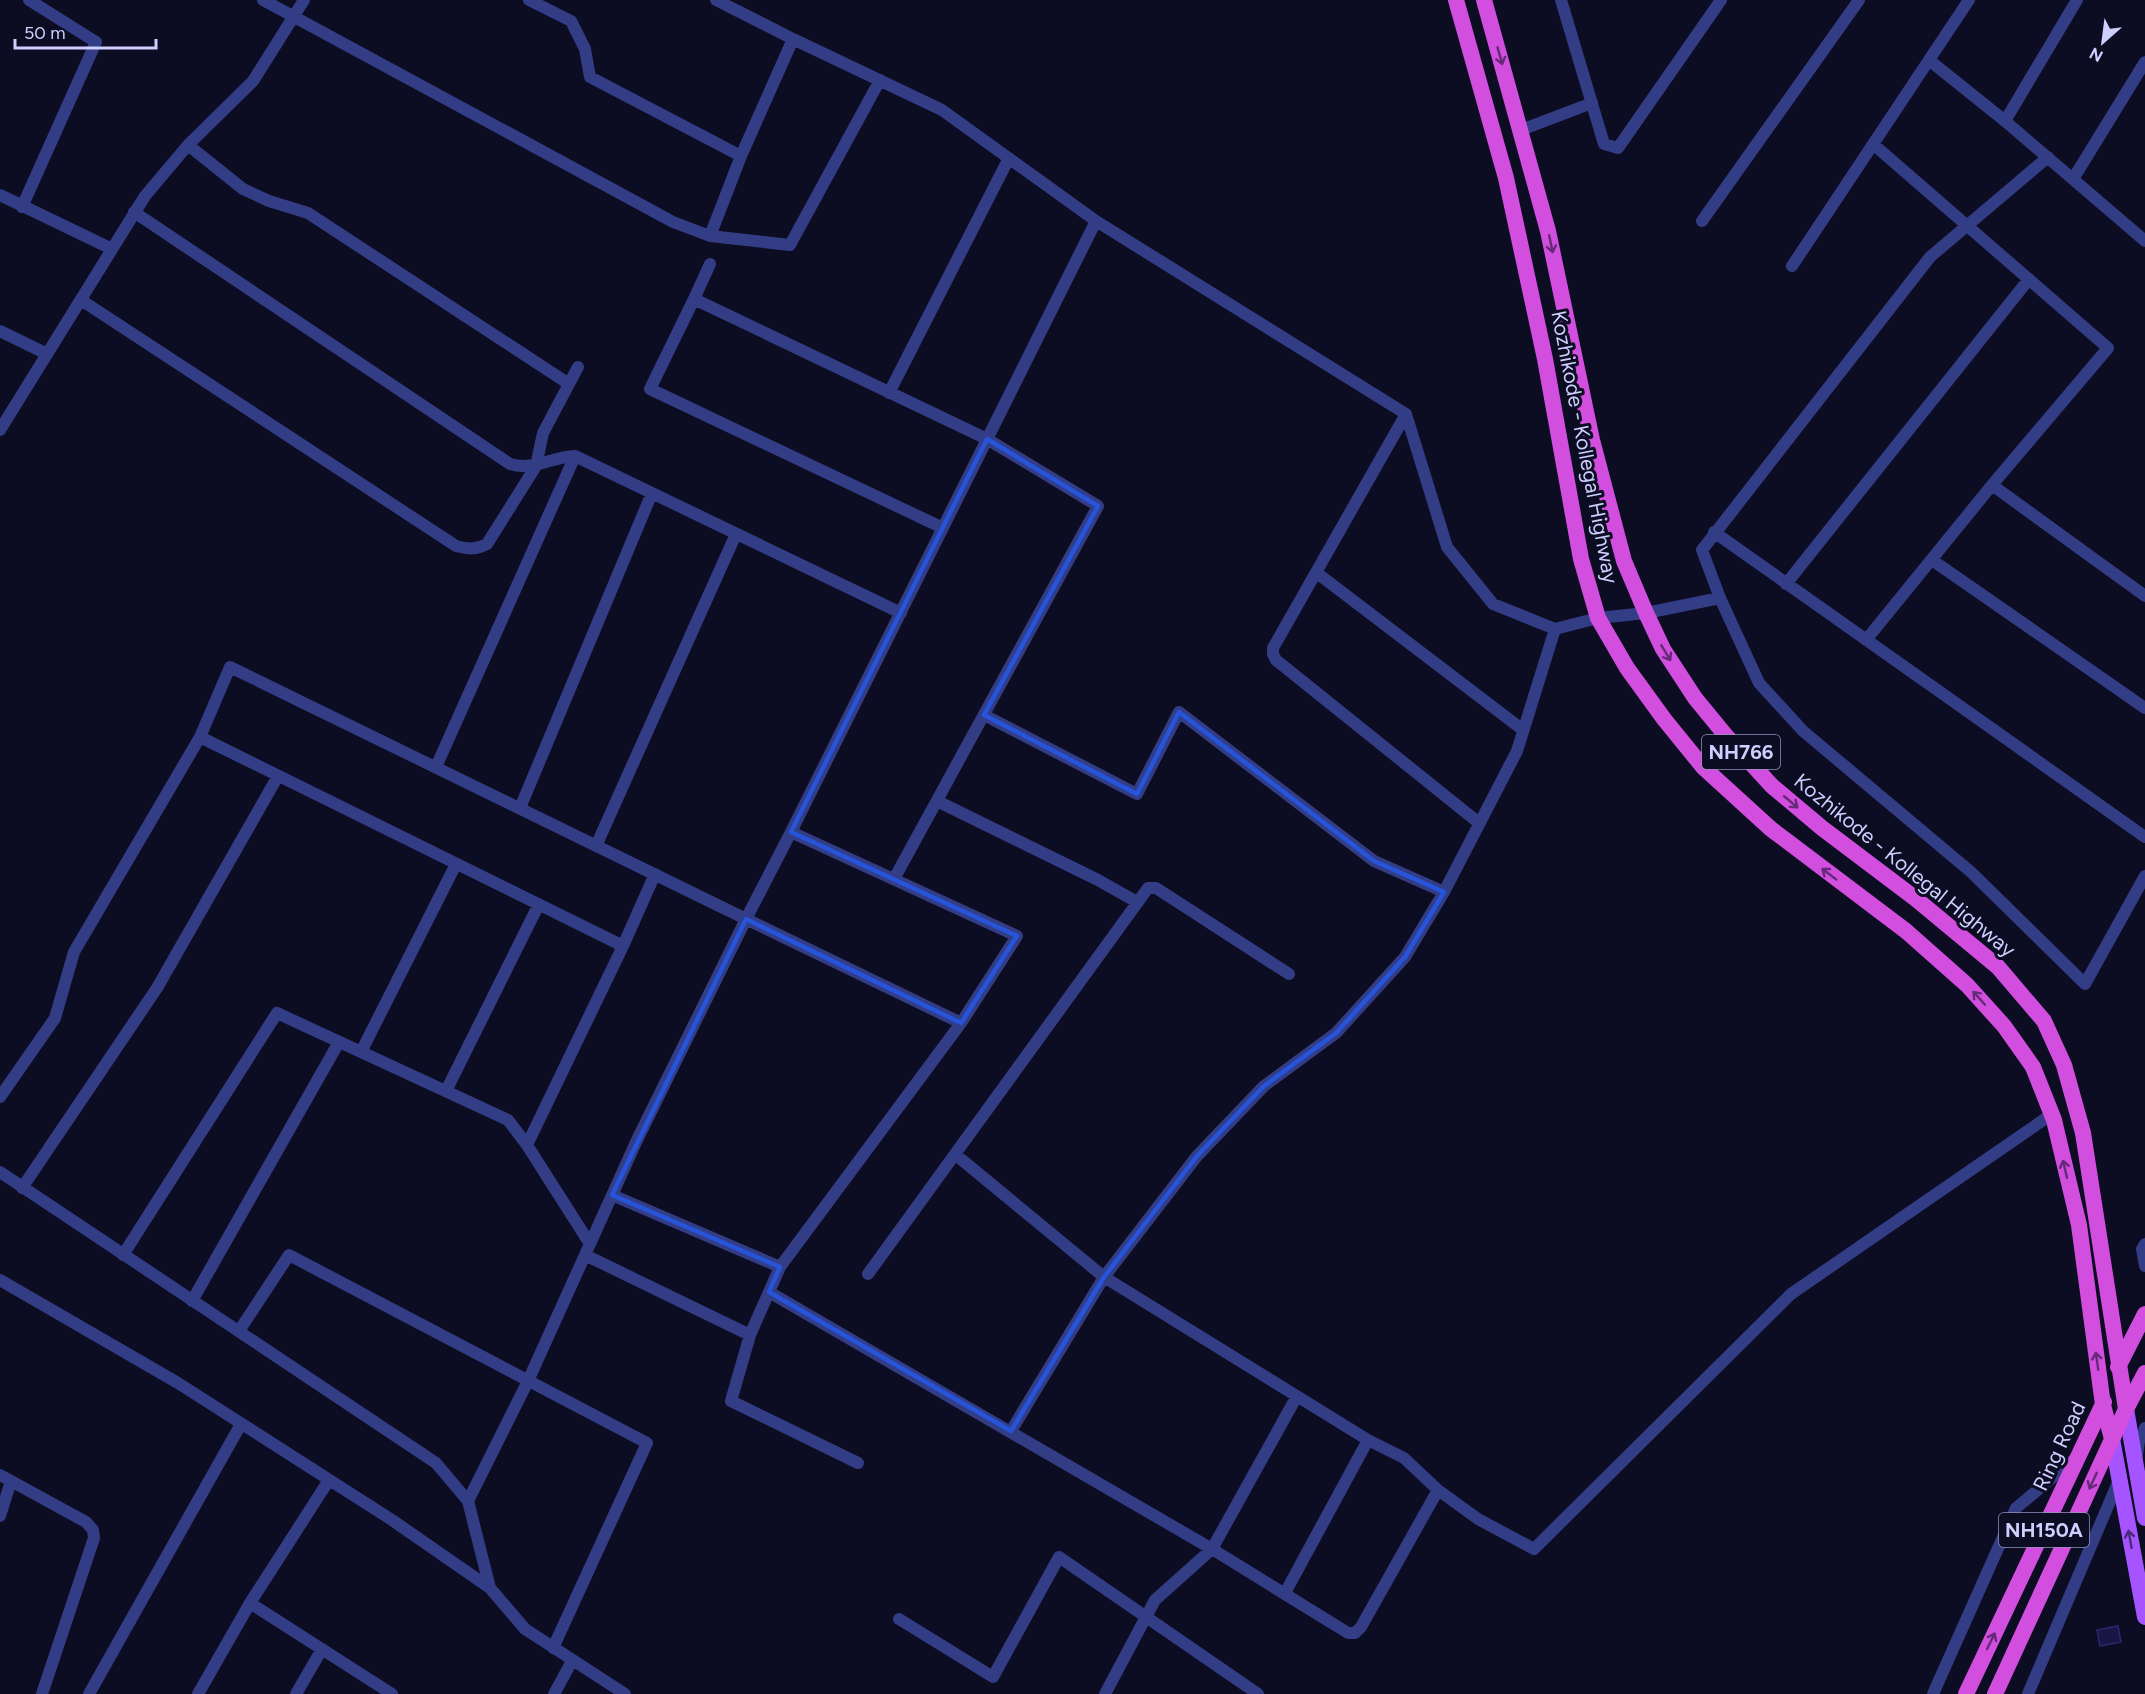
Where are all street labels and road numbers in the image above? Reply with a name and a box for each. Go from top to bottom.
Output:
street label: Kozhikode - Kollegal Highway [1546,308,1624,586]
road number: NH766 [1702,735,1780,769]
street label: Kozhikode - Kollegal Highway [1789,768,2021,962]
street label: Ring Road [2027,1397,2091,1495]
road number: NH150A [1999,1513,2089,1547]

